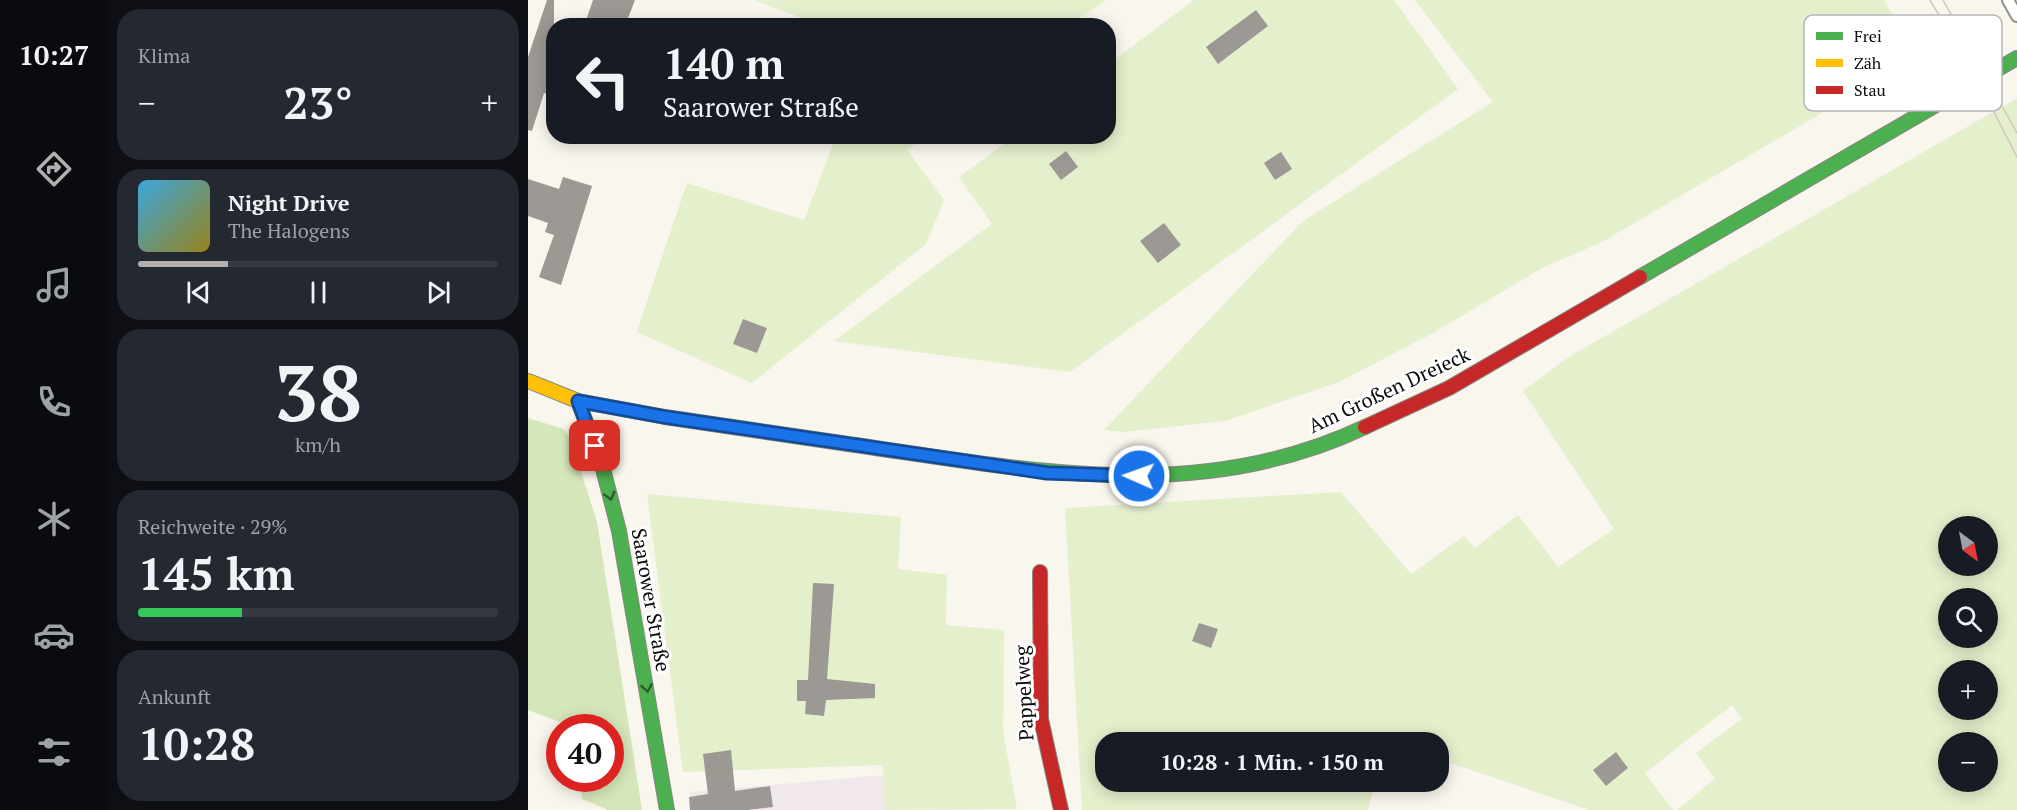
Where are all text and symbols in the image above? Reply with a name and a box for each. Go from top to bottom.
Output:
legend [1804,15,2002,111]
text: Frei [1854,25,1882,47]
text: 140 m [663,35,784,91]
text: 10:27 [19,37,89,73]
text: Klima [138,42,190,69]
icon: left [564,42,642,120]
text: Zäh [1854,52,1882,74]
text: 23° [283,72,353,132]
text: Stau [1854,79,1886,101]
text: − [138,81,156,124]
text: + [480,81,498,124]
text: Saarower Straße [663,89,859,125]
icon: directions [33,148,75,190]
text: Night Drive [228,188,350,217]
text: The Halogens [228,217,350,244]
icon: music [33,264,75,306]
icon: previous [182,276,215,309]
icon: pause [302,276,335,309]
icon: next [422,276,455,309]
text: 38 [274,340,362,443]
street label: Am Großen Dreieck [1304,340,1475,439]
icon: phone [33,381,75,423]
pin [569,420,620,471]
icon: arrive [578,429,611,462]
text: km/h [295,431,341,458]
position arrow [1107,444,1171,508]
one-way arrow [603,491,616,501]
icon: climate [33,498,75,540]
text: Reichweite · 29% [138,513,287,540]
north arrow [1938,516,1998,576]
map controls [1938,516,1998,792]
street label: Saarower Straße [626,526,677,674]
text: 145 km [138,543,294,603]
button: search [1938,588,1998,648]
icon: car [33,614,75,656]
street label: Pappelweg [1007,644,1039,741]
button: + [1938,660,1998,720]
one-way arrow [640,682,653,692]
text: Ankunft [138,683,211,710]
text: 10:28 [138,713,255,773]
speed limit sign: 40 [546,714,624,792]
icon: filters [33,731,75,773]
button: − [1938,732,1998,792]
text: 10:28 · 1 Min. · 150 m [1160,747,1384,776]

